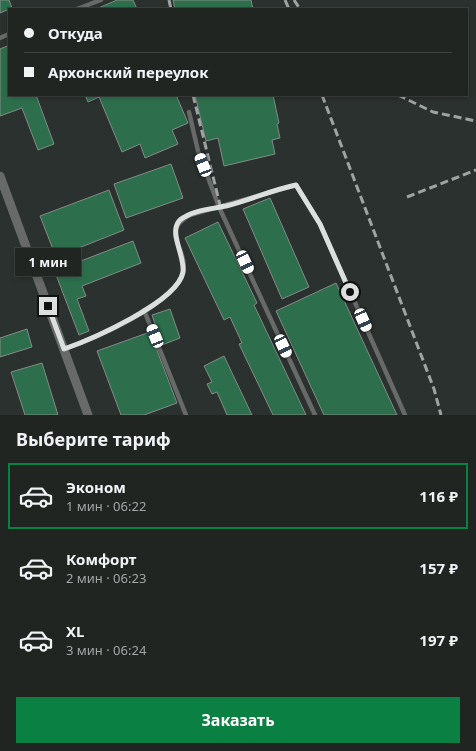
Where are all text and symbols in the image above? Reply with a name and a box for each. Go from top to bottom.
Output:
text: Откуда [48,23,103,43]
text: Архонский переулок [48,62,208,82]
car [193,152,213,178]
callout: 1 мин [15,248,81,276]
car [234,249,256,275]
text: 1 мин [29,253,68,271]
route start [341,283,359,301]
route end [39,297,57,315]
car [353,307,373,333]
car [145,323,165,349]
car [272,333,294,359]
text: Выберите тариф [16,427,171,451]
text: Эконом [66,477,126,497]
icon: car [18,478,54,514]
text: 116 ₽ [419,486,458,506]
text: 1 мин · 06:22 [66,497,146,515]
text: Комфорт [66,549,136,569]
icon: car [18,550,54,586]
text: 157 ₽ [419,558,458,578]
text: 2 мин · 06:23 [66,569,146,587]
text: XL [66,621,84,641]
icon: car [18,622,54,658]
text: 197 ₽ [419,630,458,650]
text: 3 мин · 06:24 [66,641,146,659]
button: Заказать [16,697,460,743]

